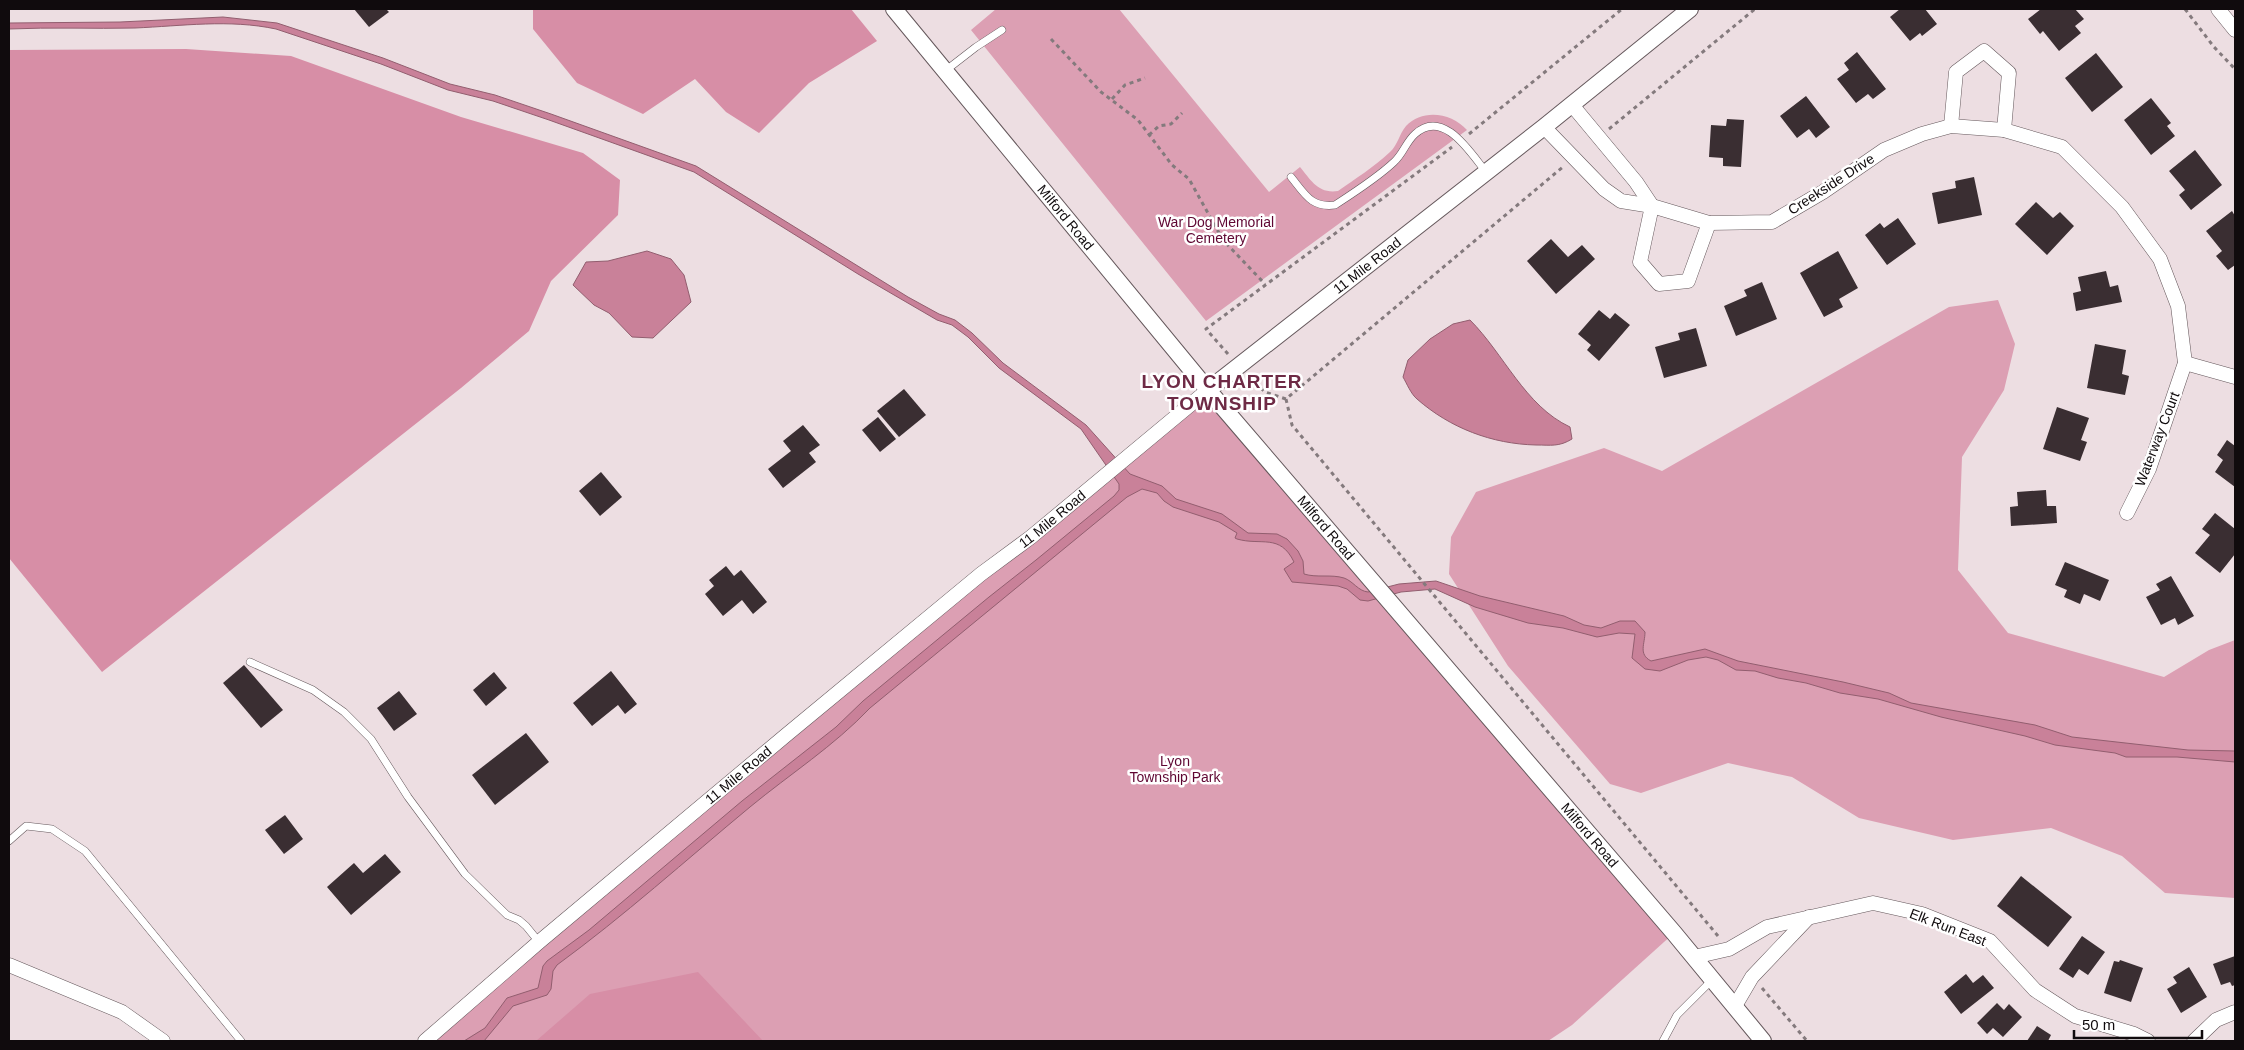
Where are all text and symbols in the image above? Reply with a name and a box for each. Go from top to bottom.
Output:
street label: Creekside Drive [1785,150,1877,218]
street label: Milford Road [1034,182,1097,253]
park label: War Dog Memorial Cemetery [1158,214,1274,246]
street label: 11 Mile Road [1330,234,1404,297]
district label: LYON CHARTER TOWNSHIP [1141,371,1303,414]
street label: Waterway Court [2132,389,2182,488]
street label: 11 Mile Road [1016,487,1089,551]
street label: Milford Road [1294,492,1358,563]
street label: 11 Mile Road [702,743,775,807]
park label: Lyon Township Park [1129,753,1222,785]
street label: Milford Road [1558,800,1622,870]
street label: Elk Run East [1907,905,1989,949]
scale bar [2074,1008,2202,1040]
text: 50 m [2082,1016,2115,1033]

